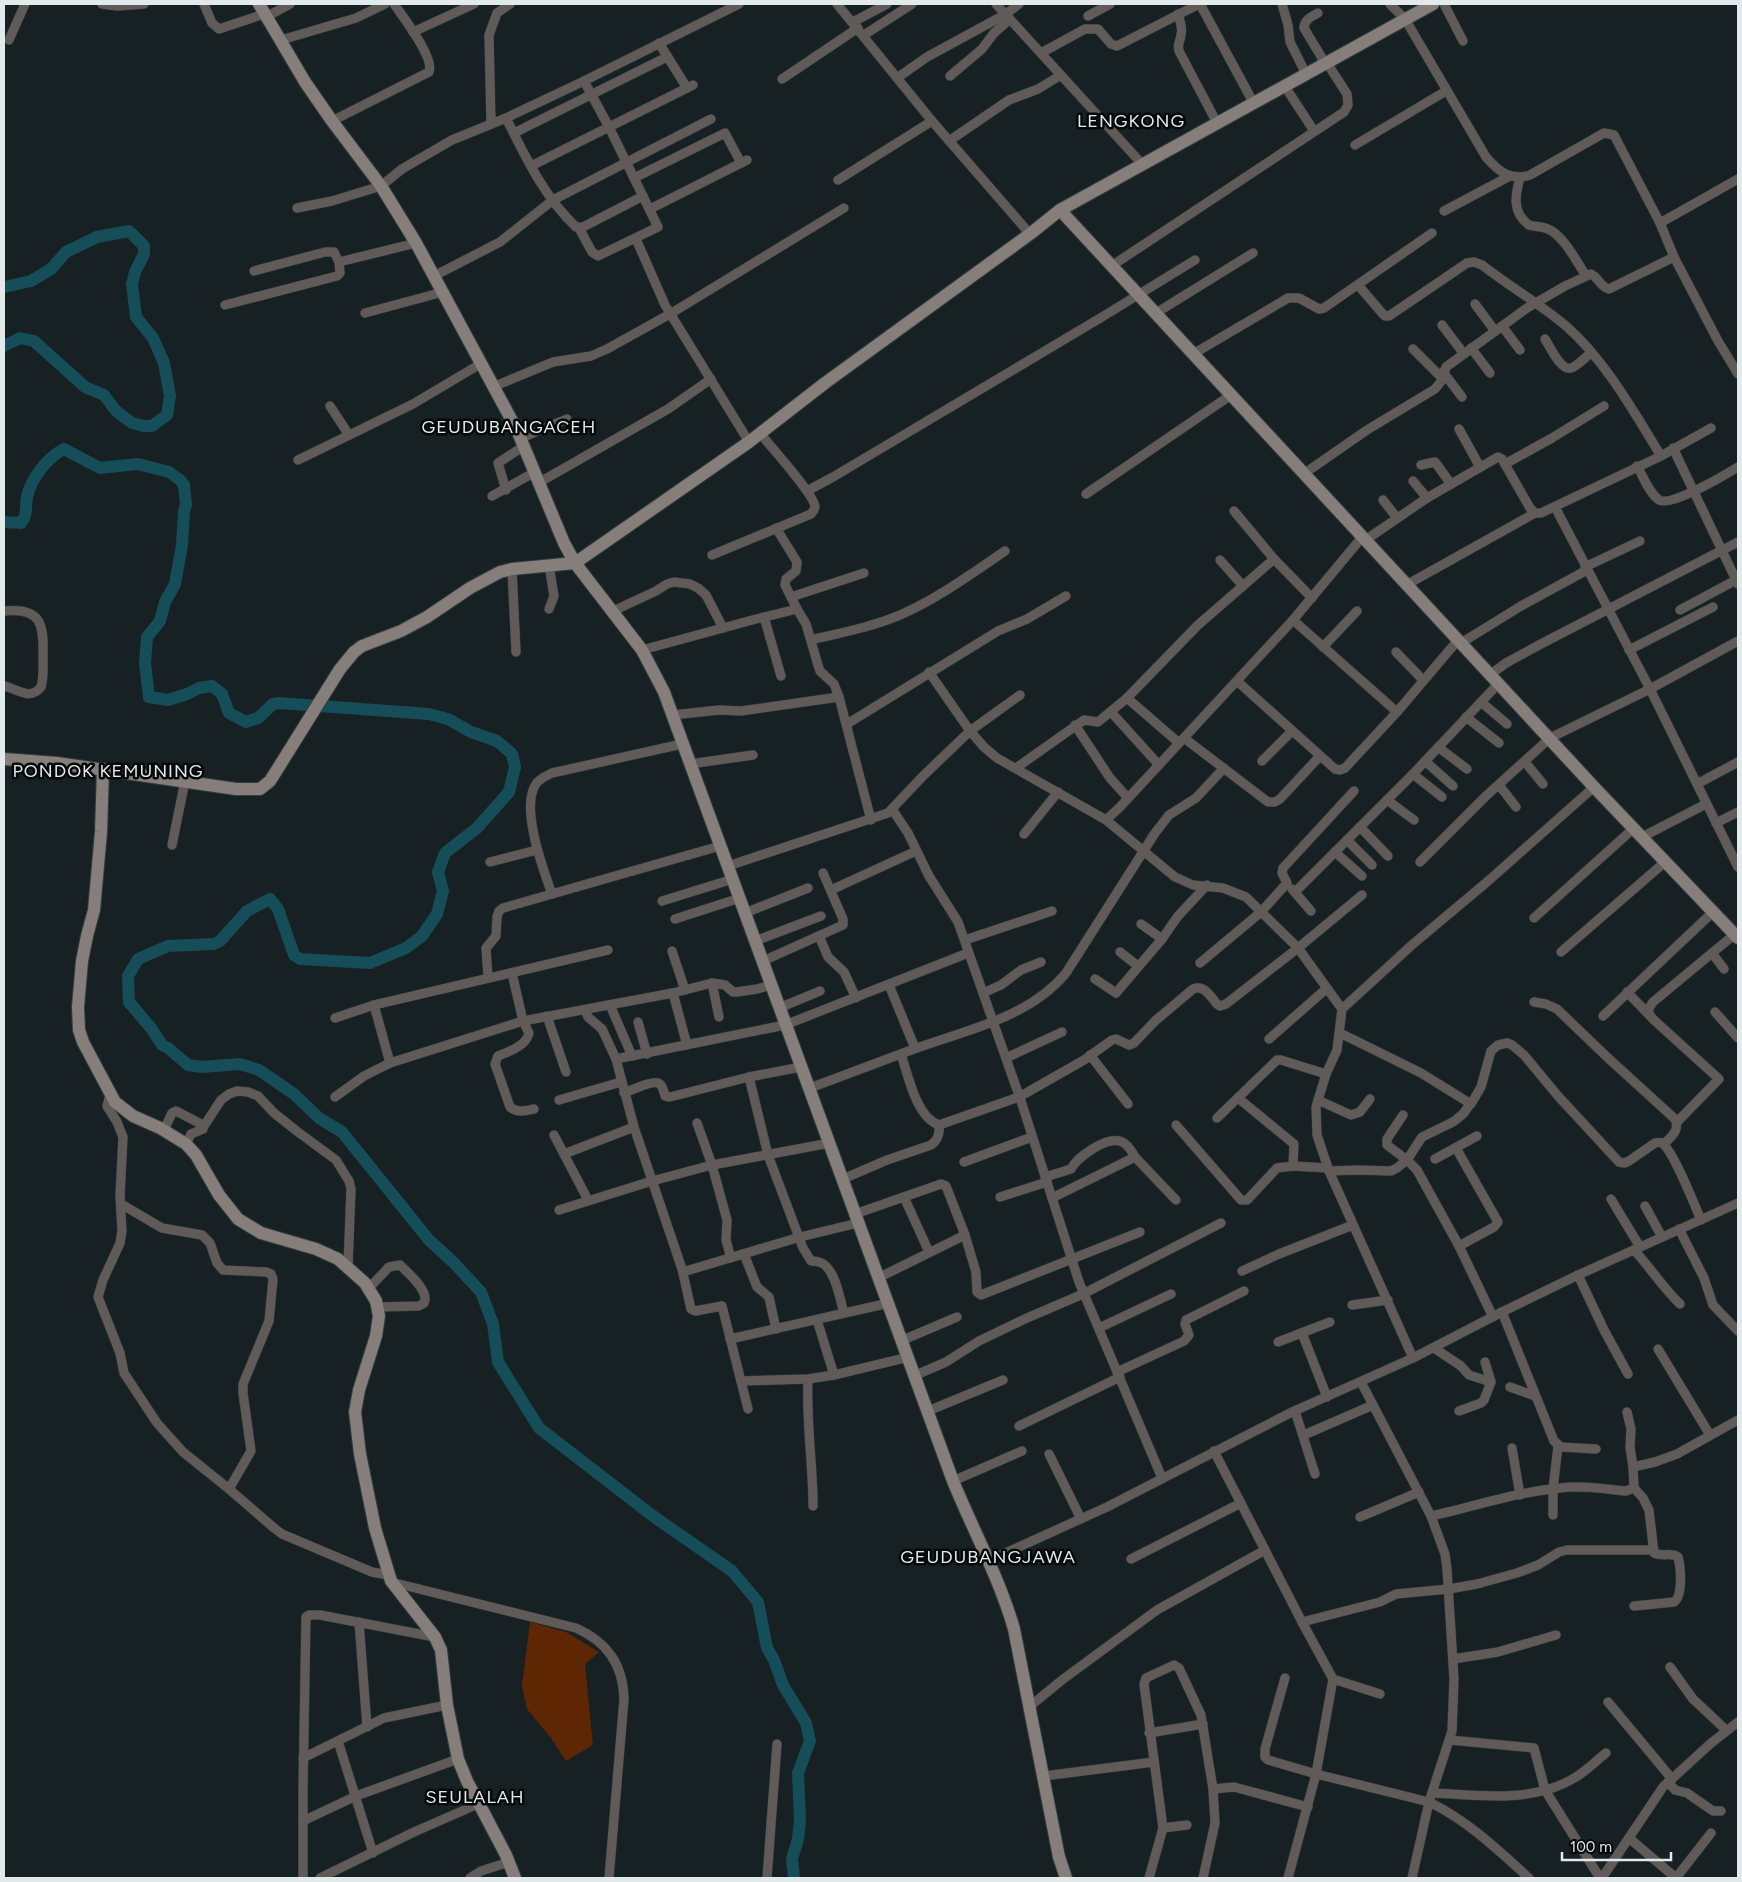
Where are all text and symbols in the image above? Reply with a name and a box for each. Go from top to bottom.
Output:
district label: LENGKONG [1077,110,1185,132]
district label: GEUDUBANGACEH [422,416,596,438]
district label: PONDOK KEMUNING [12,760,204,782]
district label: GEUDUBANGJAWA [900,1546,1076,1568]
district label: SEULALAH [425,1786,525,1808]
scale bar [1562,1830,1671,1862]
text: 100 m [1570,1838,1612,1856]

